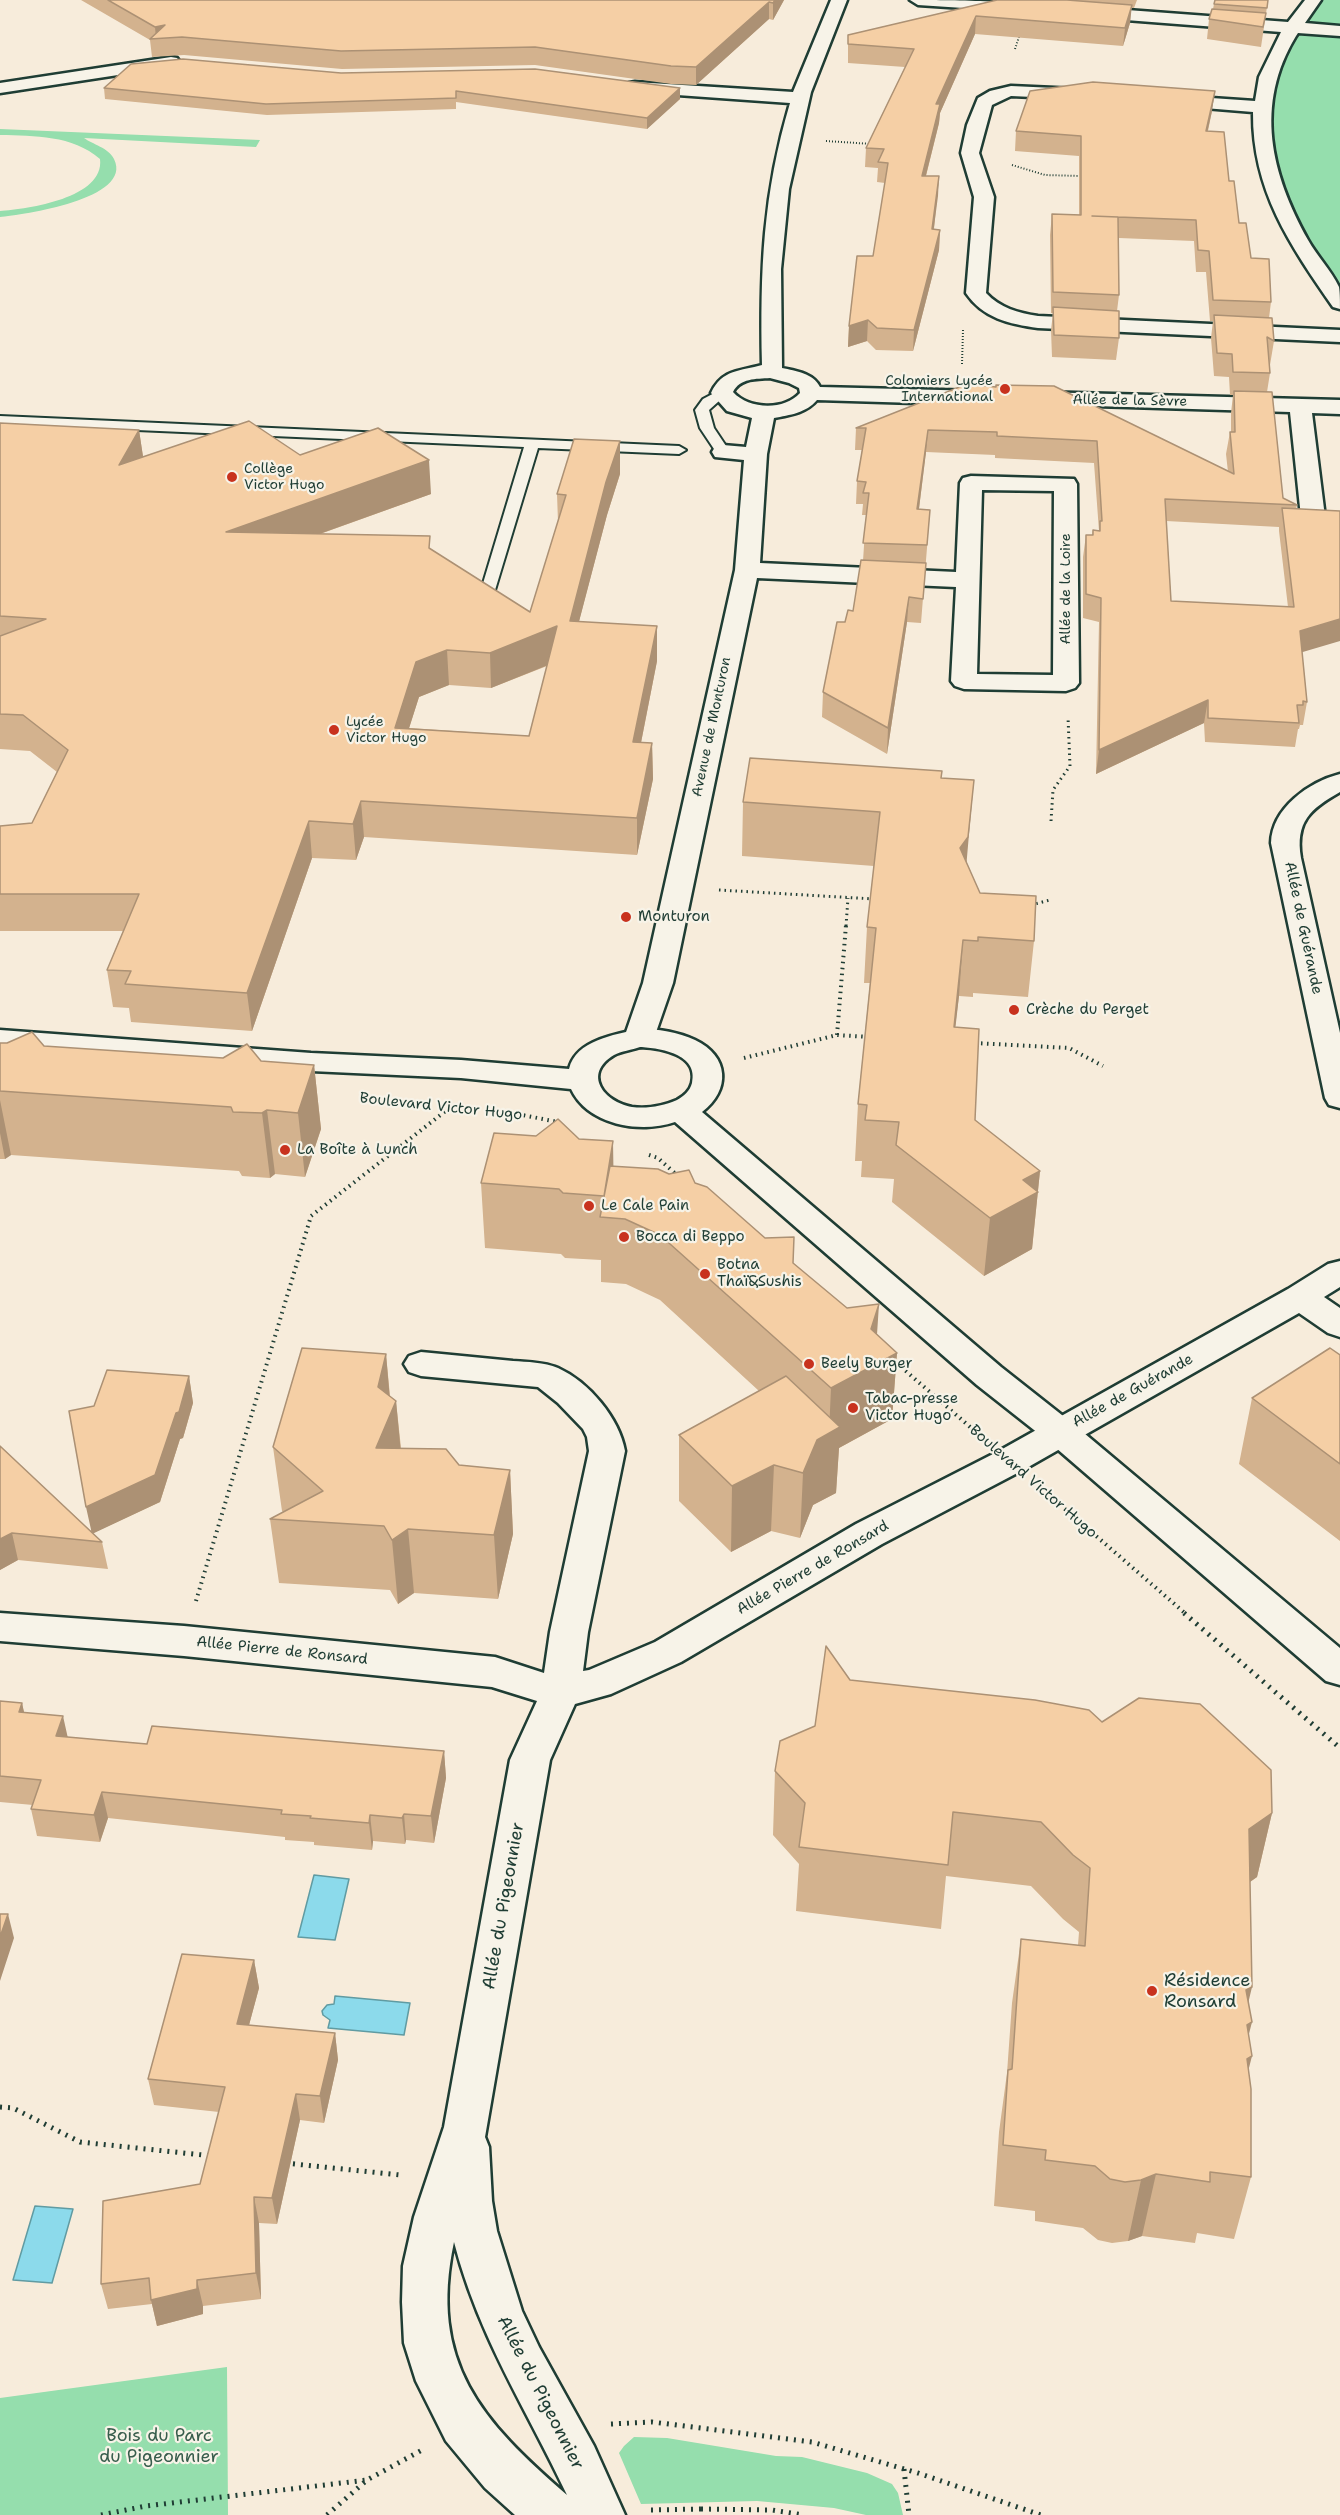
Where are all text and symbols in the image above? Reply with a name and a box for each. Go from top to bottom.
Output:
place label: Colomiers Lycée International [885,373,993,406]
marker: Colomiers Lycée International [998,382,1012,396]
street label: Allée de la Sèvre [1073,392,1187,410]
place label: Collège Victor Hugo [244,461,324,494]
marker: Collège Victor Hugo [225,470,239,484]
street label: Allée de la Loire [1058,533,1074,645]
street label: Avenue de Monturon [689,656,735,798]
place label: Lycée Victor Hugo [346,714,426,746]
marker: Lycée Victor Hugo [327,723,341,737]
street label: Allée de Guérande [1280,860,1326,996]
place label: Monturon [638,908,710,926]
marker: Monturon [619,910,633,924]
place label: Crèche du Perget [1026,1001,1149,1019]
marker: Crèche du Perget [1007,1003,1021,1017]
street label: Boulevard Victor Hugo [359,1090,523,1124]
place label: La Boîte à Lunch [297,1141,418,1159]
marker: La Boîte à Lunch [278,1143,292,1157]
place label: Le Cale Pain [601,1197,689,1215]
marker: Le Cale Pain [582,1199,596,1213]
place label: Bocca di Beppo [636,1228,745,1246]
marker: Bocca di Beppo [617,1230,631,1244]
place label: Botna Thaï&Sushis [717,1256,802,1291]
marker: Botna Thaï&Sushis [698,1267,712,1281]
street label: Allée de Guérande [1070,1350,1196,1432]
place label: Beely Burger [821,1355,913,1373]
marker: Beely Burger [802,1357,816,1371]
place label: Tabac-presse Victor Hugo [865,1390,958,1425]
marker: Tabac-presse Victor Hugo [846,1401,860,1415]
street label: Boulevard Victor Hugo [965,1422,1101,1542]
street label: Allée Pierre de Ronsard [734,1517,892,1619]
street label: Allée Pierre de Ronsard [195,1633,369,1669]
street label: Allée du Pigeonnier [479,1821,529,1991]
place label: Résidence Ronsard [1164,1970,1250,2012]
marker: Résidence Ronsard [1145,1984,1159,1998]
street label: Allée du Pigeonnier [492,2313,588,2473]
park label: Bois du Parc du Pigeonnier [99,2425,219,2468]

